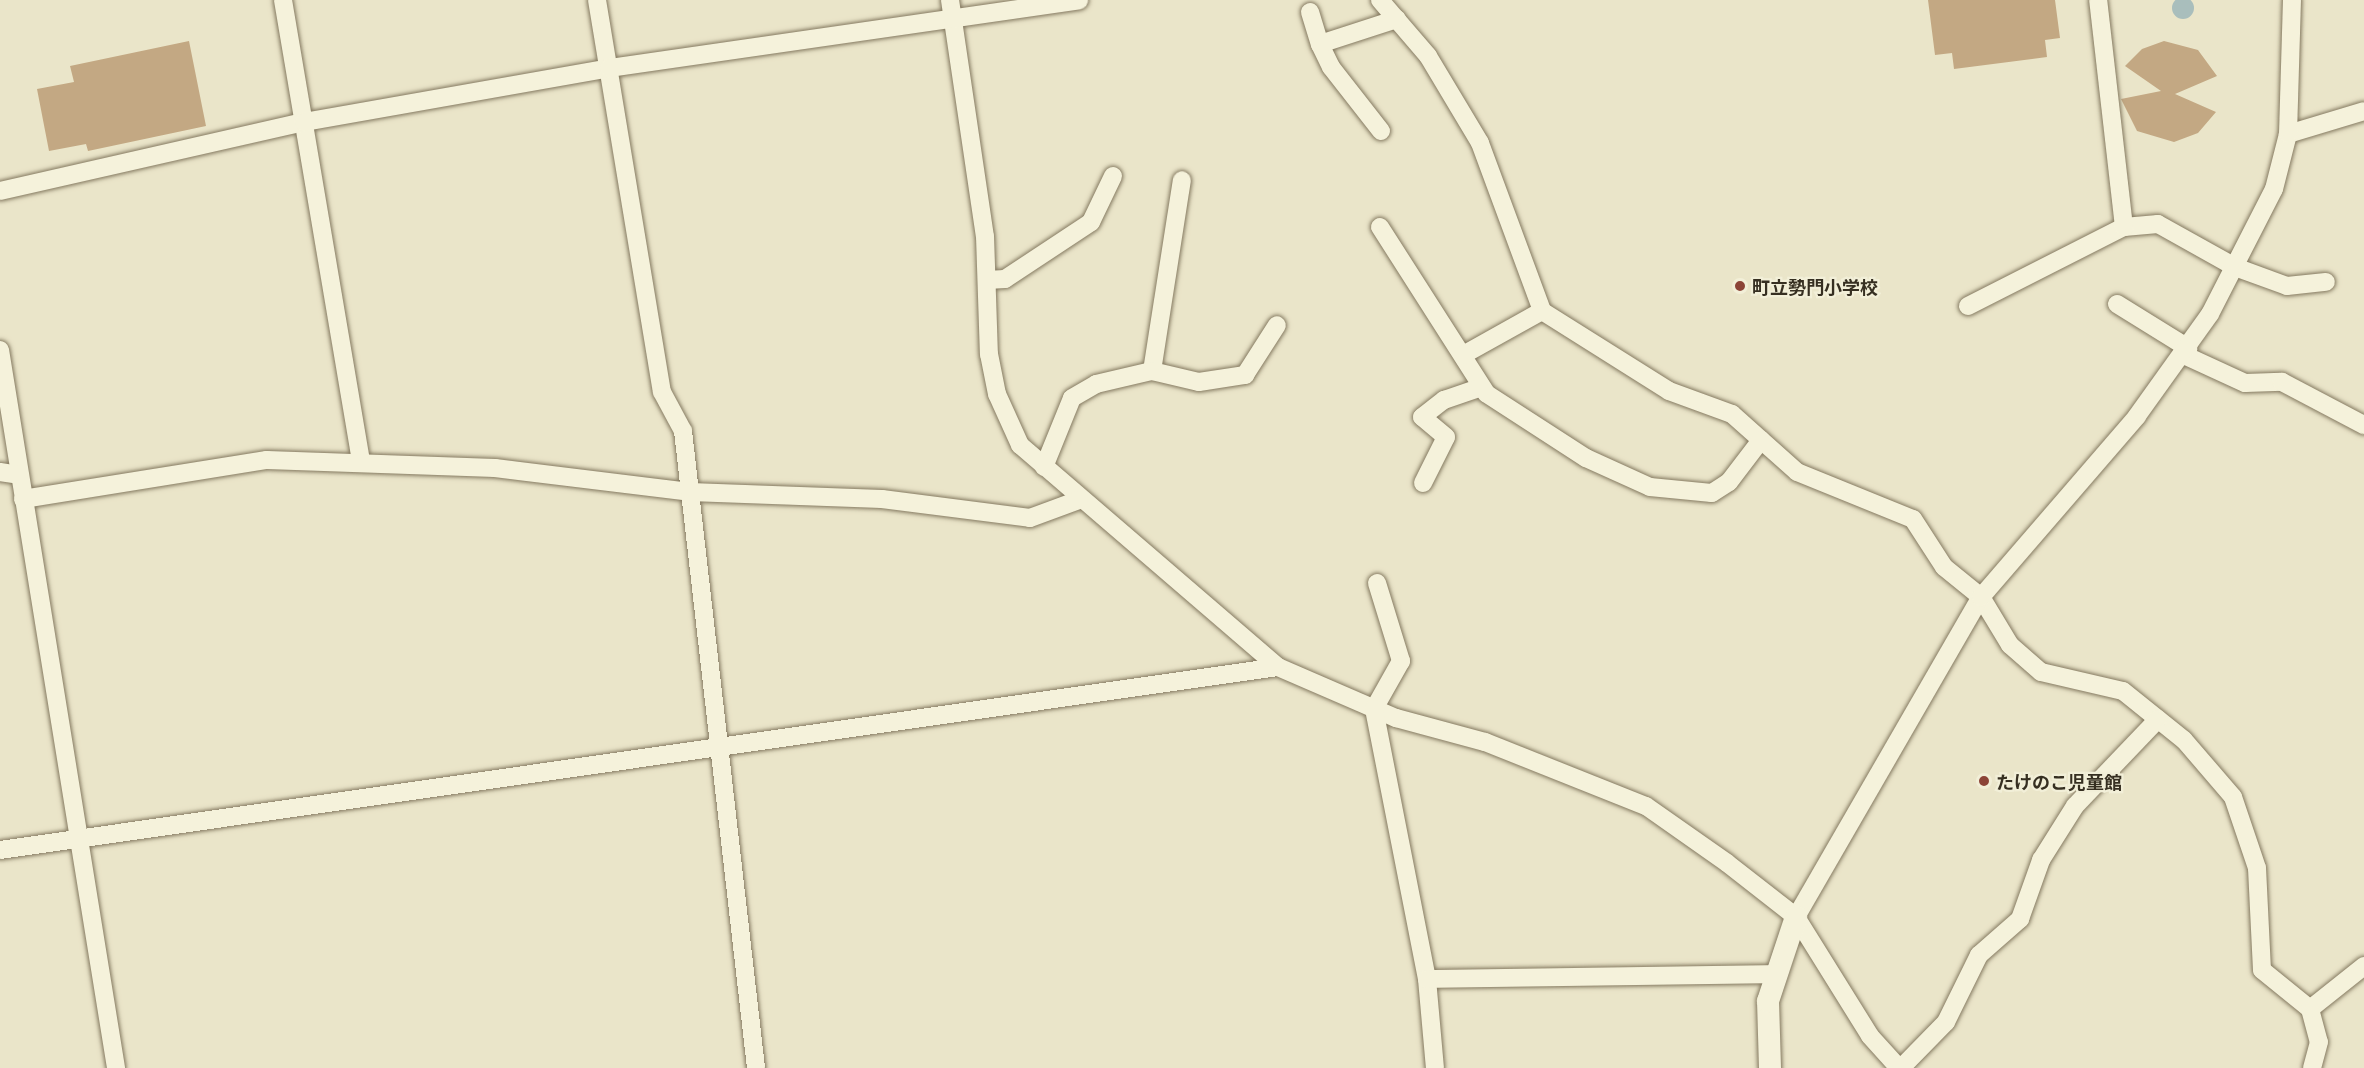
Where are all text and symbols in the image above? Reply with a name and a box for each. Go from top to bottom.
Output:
place label: 町立勢門小学校 [1752,275,1878,297]
marker: 町立勢門小学校 [1733,279,1747,293]
place label: たけのこ児童館 [1996,770,2122,792]
marker: たけのこ児童館 [1977,774,1991,788]

